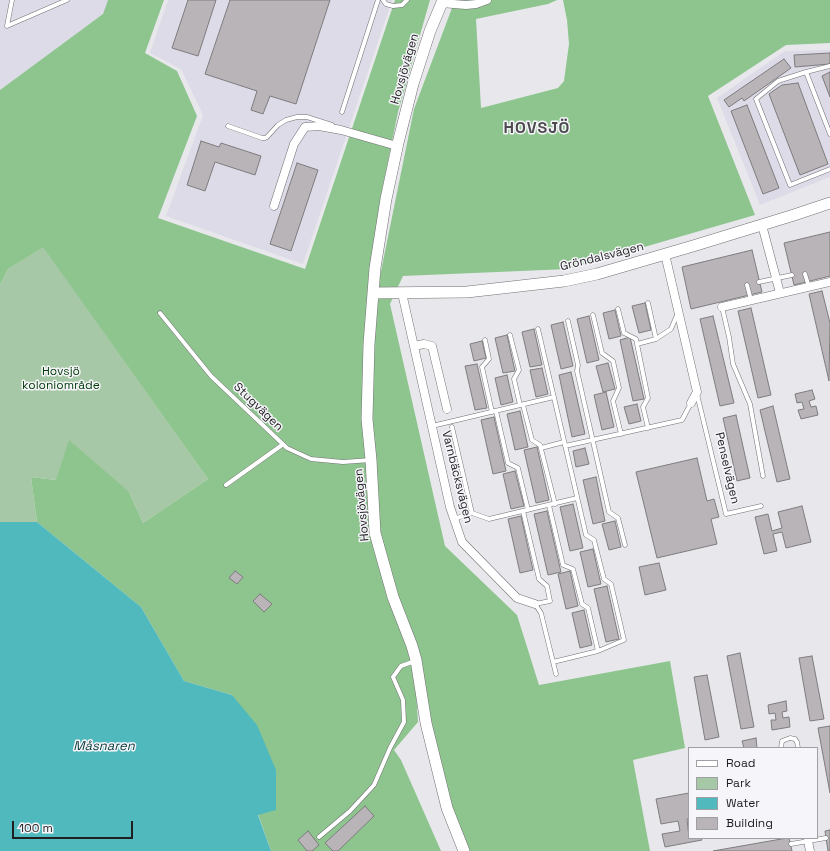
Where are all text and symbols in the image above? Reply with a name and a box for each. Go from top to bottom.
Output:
street label: Hovsjövägen [388,32,422,106]
district label: HOVSJÖ [504,119,570,139]
street label: Gröndalsvägen [559,240,645,274]
park label: Hovsjö koloniområde [22,365,100,393]
street label: Stugvägen [230,380,286,434]
street label: Varnbäcksvägen [439,429,475,525]
street label: Penselvägen [712,431,742,505]
street label: Hovsjövägen [352,468,372,542]
water label: Måsnaren [73,738,135,754]
legend [688,747,818,839]
text: Road [726,755,755,771]
text: Park [726,775,751,791]
text: Water [726,795,760,811]
scale bar [14,813,135,839]
text: Building [726,815,773,831]
text: 100 m [19,820,53,836]

